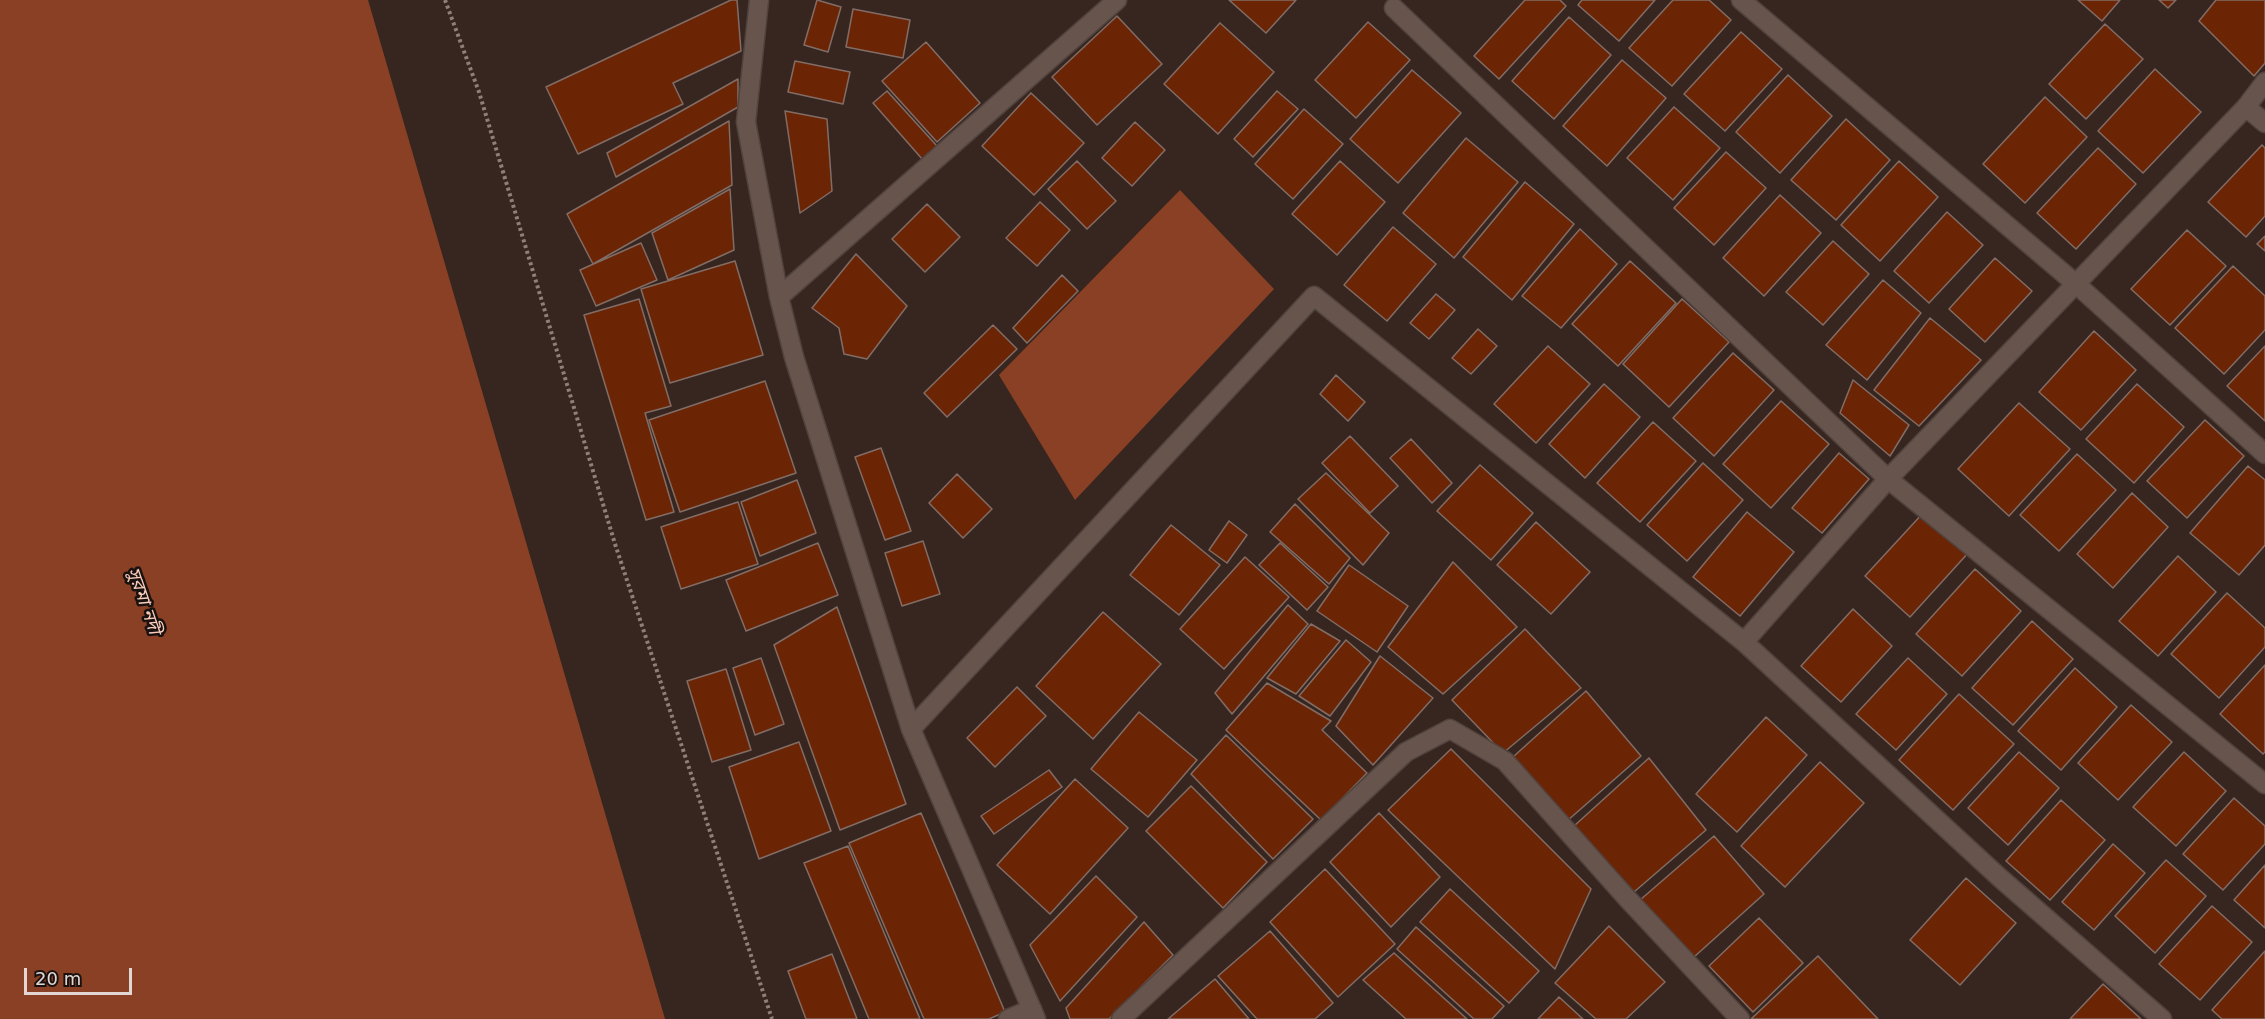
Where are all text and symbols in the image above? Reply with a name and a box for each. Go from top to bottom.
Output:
water label: সুরমা নদী [122,565,164,637]
scale bar [27,956,135,994]
text: 20 m [35,968,81,989]

